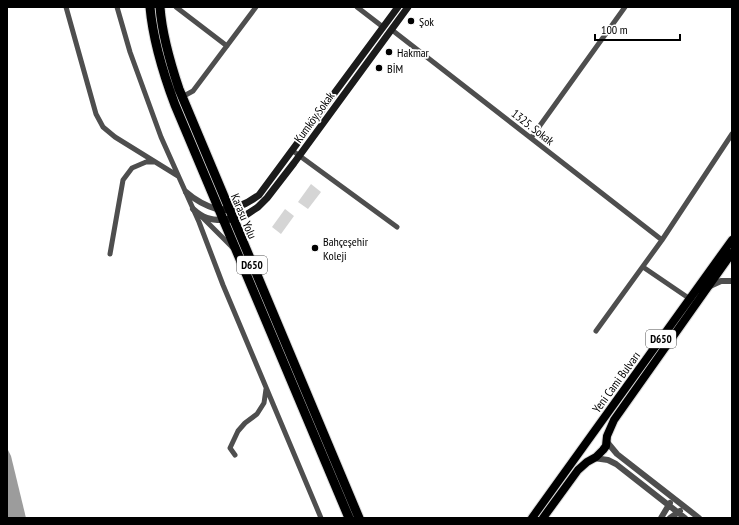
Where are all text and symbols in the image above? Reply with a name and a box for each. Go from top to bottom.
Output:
place label: Şok [419,14,434,29]
marker: Şok [406,16,416,26]
scale bar [595,16,680,42]
text: 100 m [601,22,628,37]
place label: Hakmar [397,45,430,60]
marker: Hakmar [384,47,394,57]
place label: BİM [387,61,403,76]
marker: BİM [374,63,384,73]
street label: Kumköy Sokak [290,88,338,145]
street label: 1325. Sokak [509,106,558,148]
street label: Karasu Yolu [228,191,260,241]
place label: Bahçeşehir Koleji [323,234,369,263]
marker: Bahçeşehir Koleji [310,243,320,253]
road number: D650 [237,256,267,274]
road number: D650 [646,330,676,348]
street label: Yeni Cami Bulvarı [589,348,643,416]

